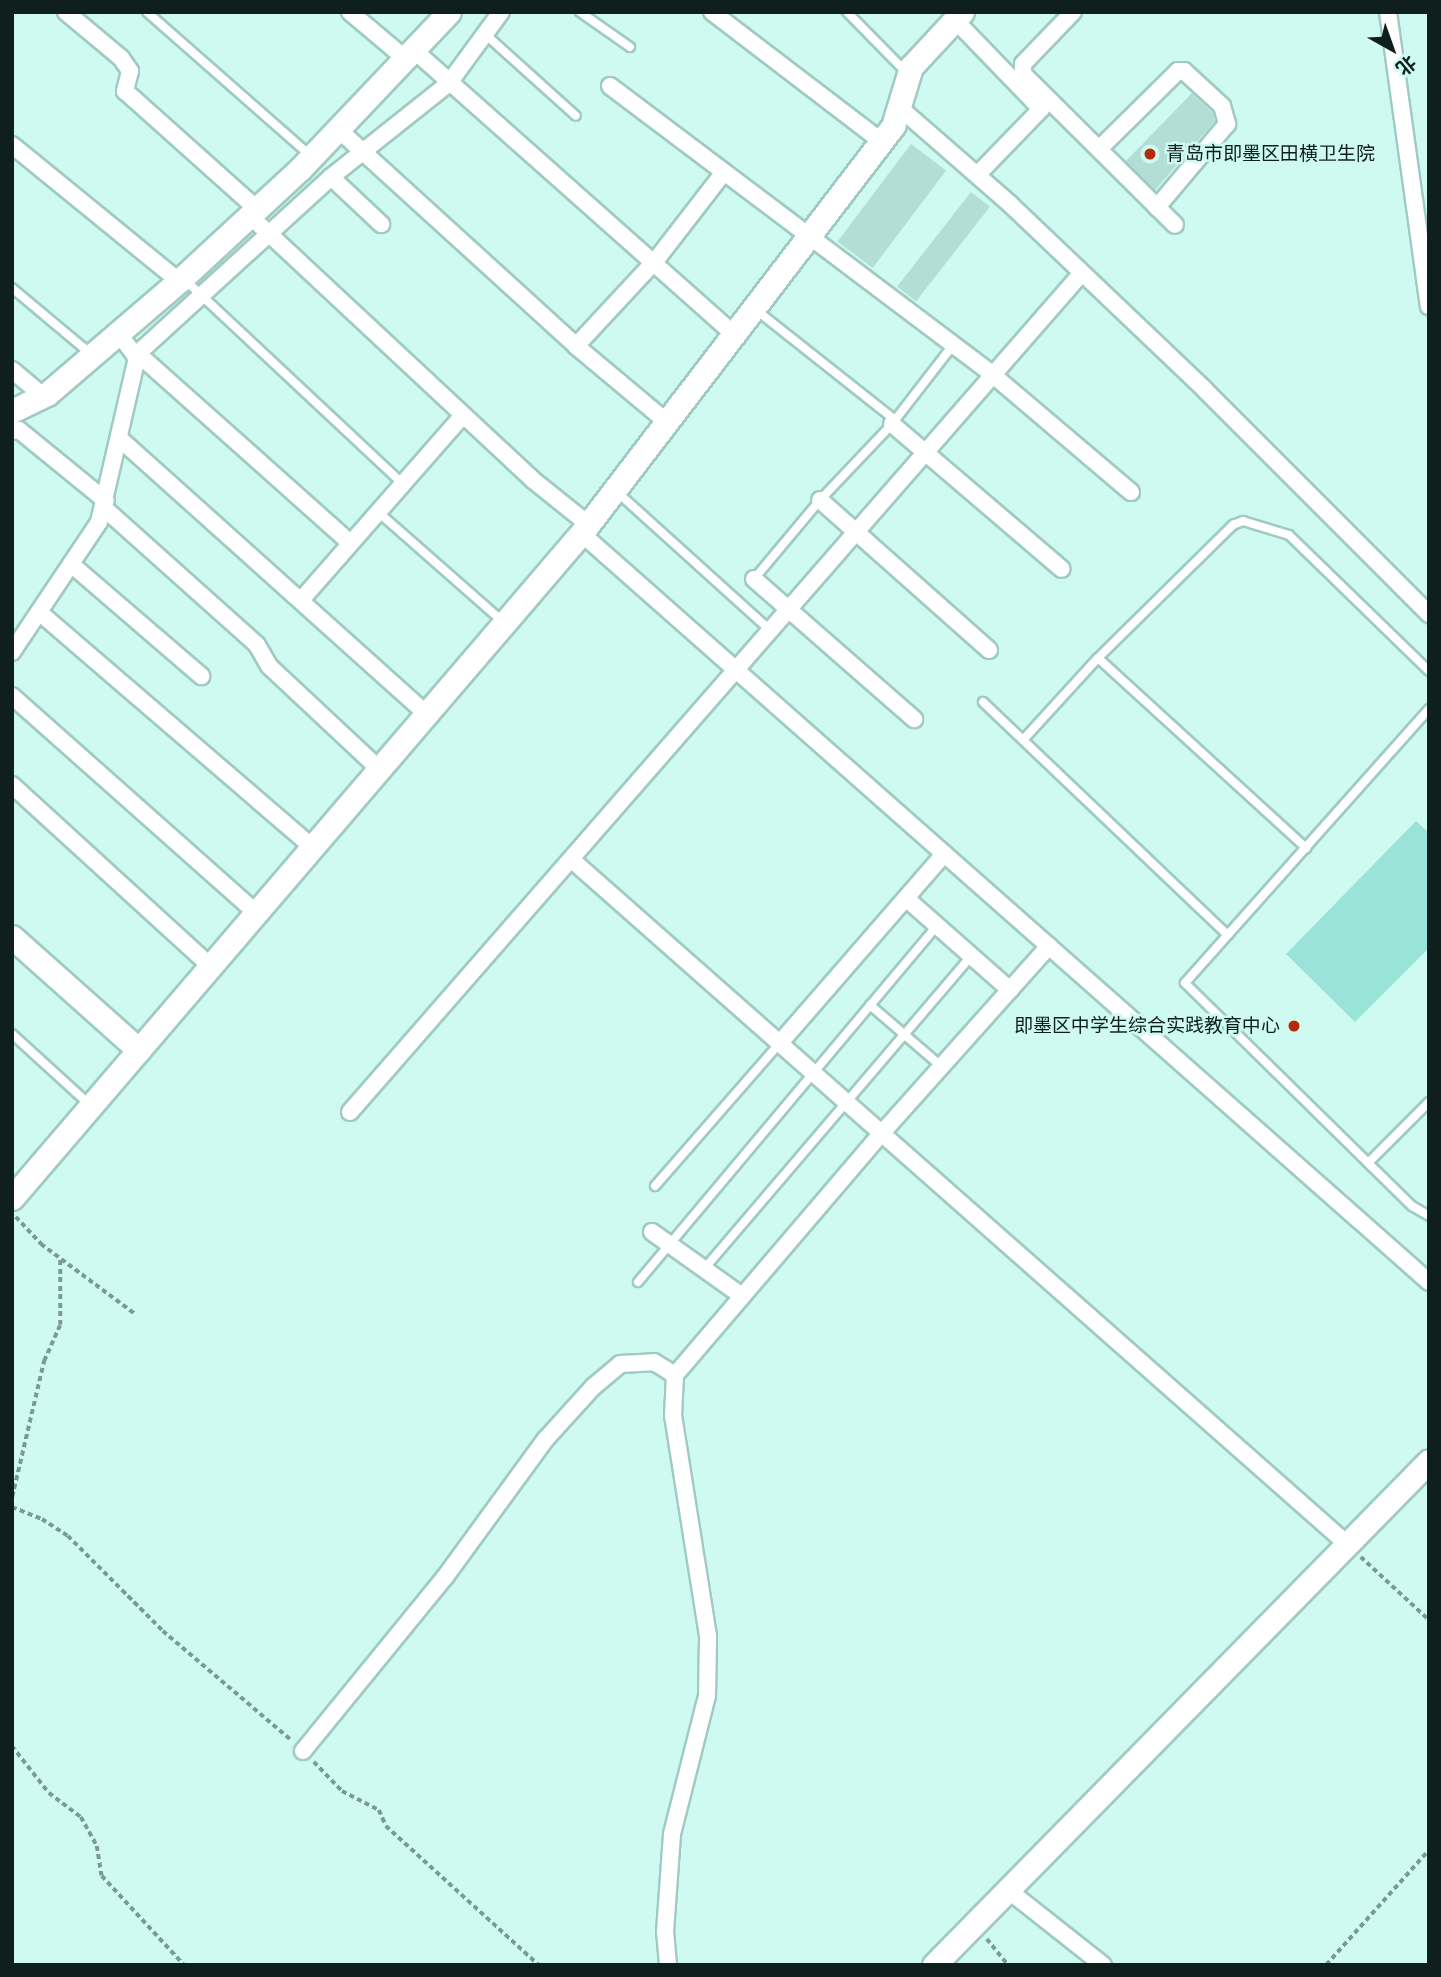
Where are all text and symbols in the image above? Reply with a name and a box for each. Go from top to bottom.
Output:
north arrow [1357,14,1427,84]
text: 北 [1391,51,1421,80]
place label: 青岛市即墨区田横卫生院 [1166,143,1375,165]
marker: 青岛市即墨区田横卫生院 [1140,144,1160,164]
place label: 即墨区中学生综合实践教育中心 [1014,1015,1280,1037]
marker: 即墨区中学生综合实践教育中心 [1286,1018,1302,1034]

